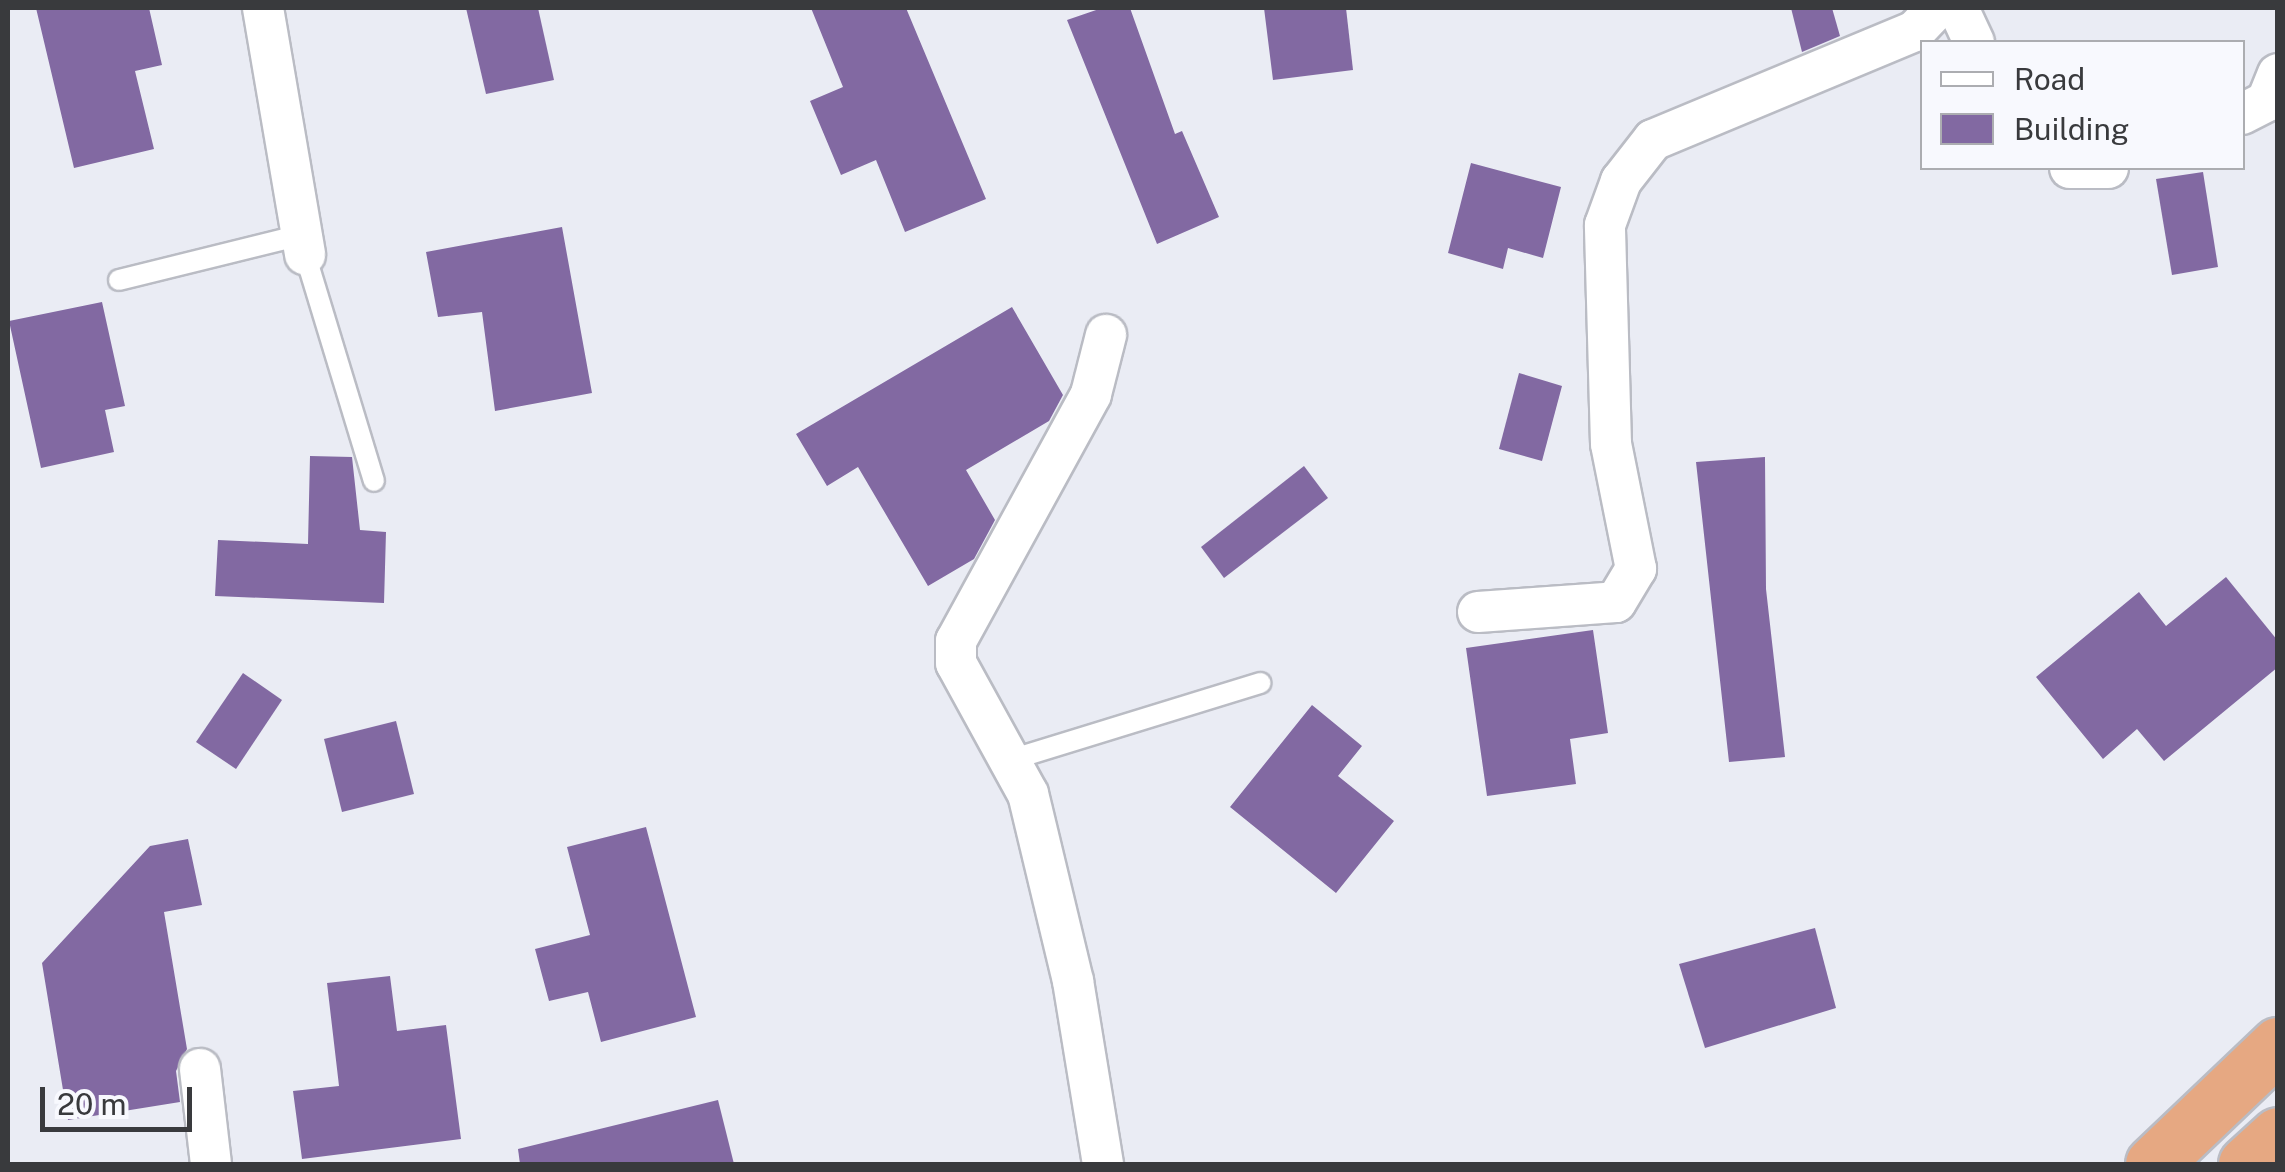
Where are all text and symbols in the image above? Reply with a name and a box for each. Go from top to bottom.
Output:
legend [1920,40,2245,170]
text: Road [2014,61,2085,97]
text: Building [2014,111,2129,147]
scale bar [45,1067,198,1129]
text: 20 m [57,1086,126,1122]

